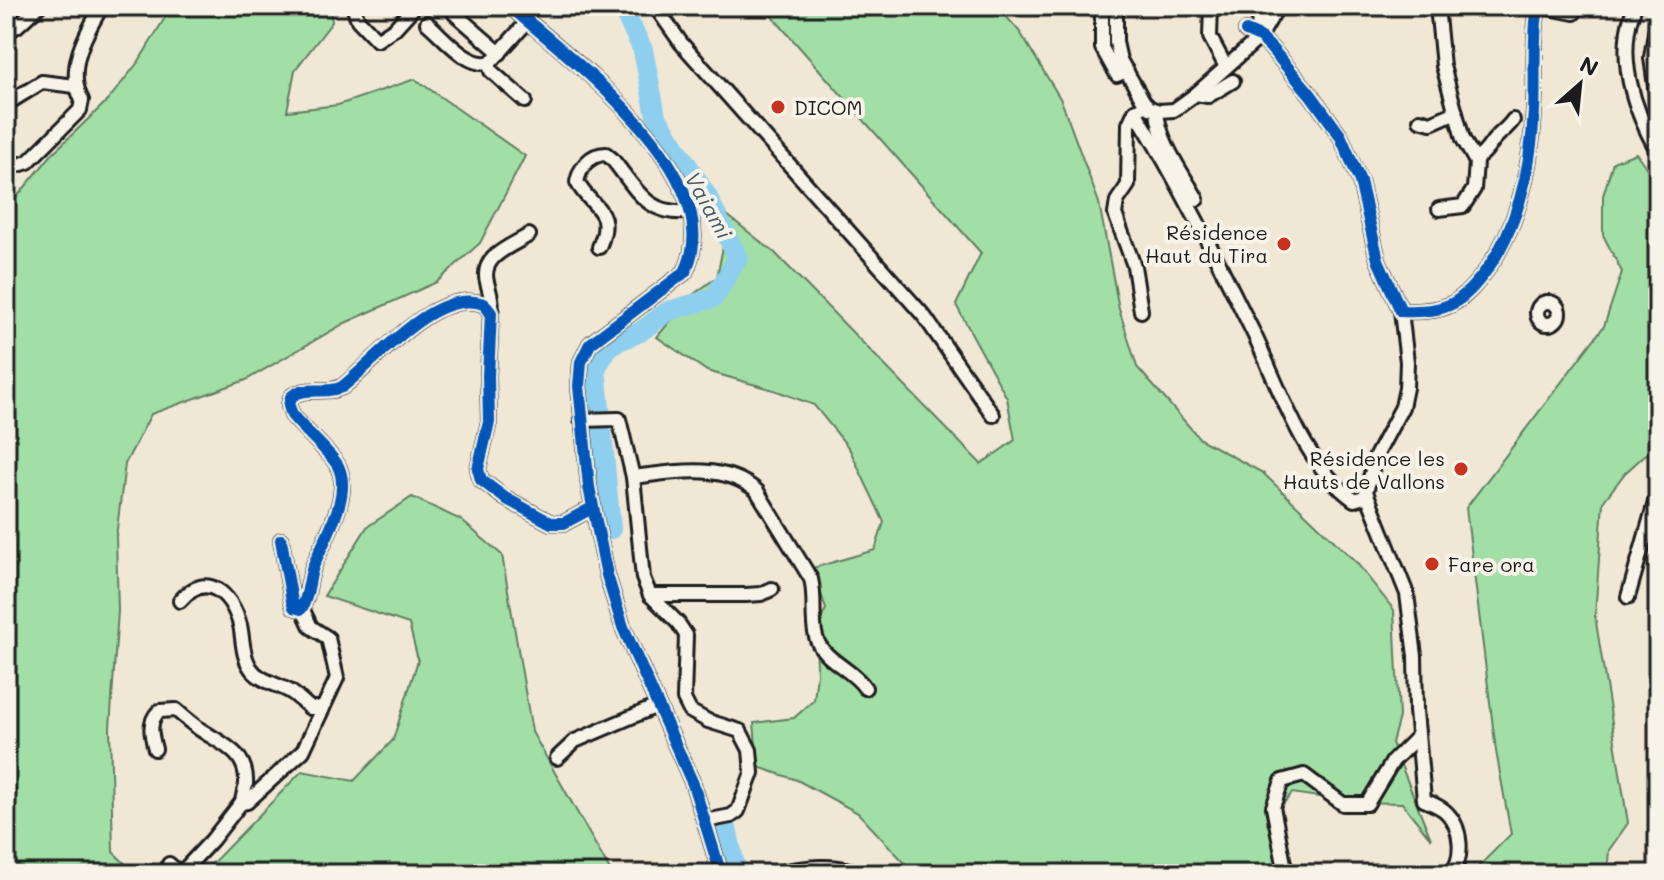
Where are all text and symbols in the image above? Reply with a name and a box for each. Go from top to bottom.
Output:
north arrow [1540,44,1620,124]
text: N [1575,49,1603,82]
place label: DICOM [794,94,863,120]
marker: DICOM [769,98,787,116]
water label: Vaiami [679,166,740,244]
place label: Résidence Haut du Tira [1145,219,1268,268]
marker: Résidence Haut du Tira [1275,235,1293,253]
place label: Résidence les Hauts de Vallons [1283,445,1445,494]
marker: Résidence les Hauts de Vallons [1452,460,1470,478]
place label: Fare ora [1448,551,1535,577]
marker: Fare ora [1423,555,1441,573]

